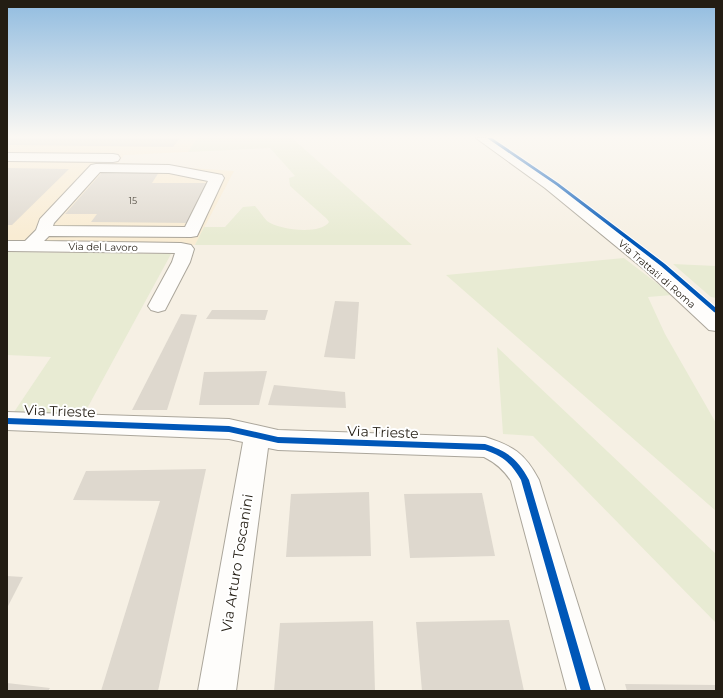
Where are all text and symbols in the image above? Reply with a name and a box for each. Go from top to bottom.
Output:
house number: 15 [129,195,137,206]
street label: Via Trattati di Roma [616,237,698,311]
street label: Via del Lavoro [68,240,138,254]
street label: Via Trieste [24,401,96,421]
street label: Via Trieste [347,422,419,442]
street label: Via Arturo Toscanini [217,493,257,633]

